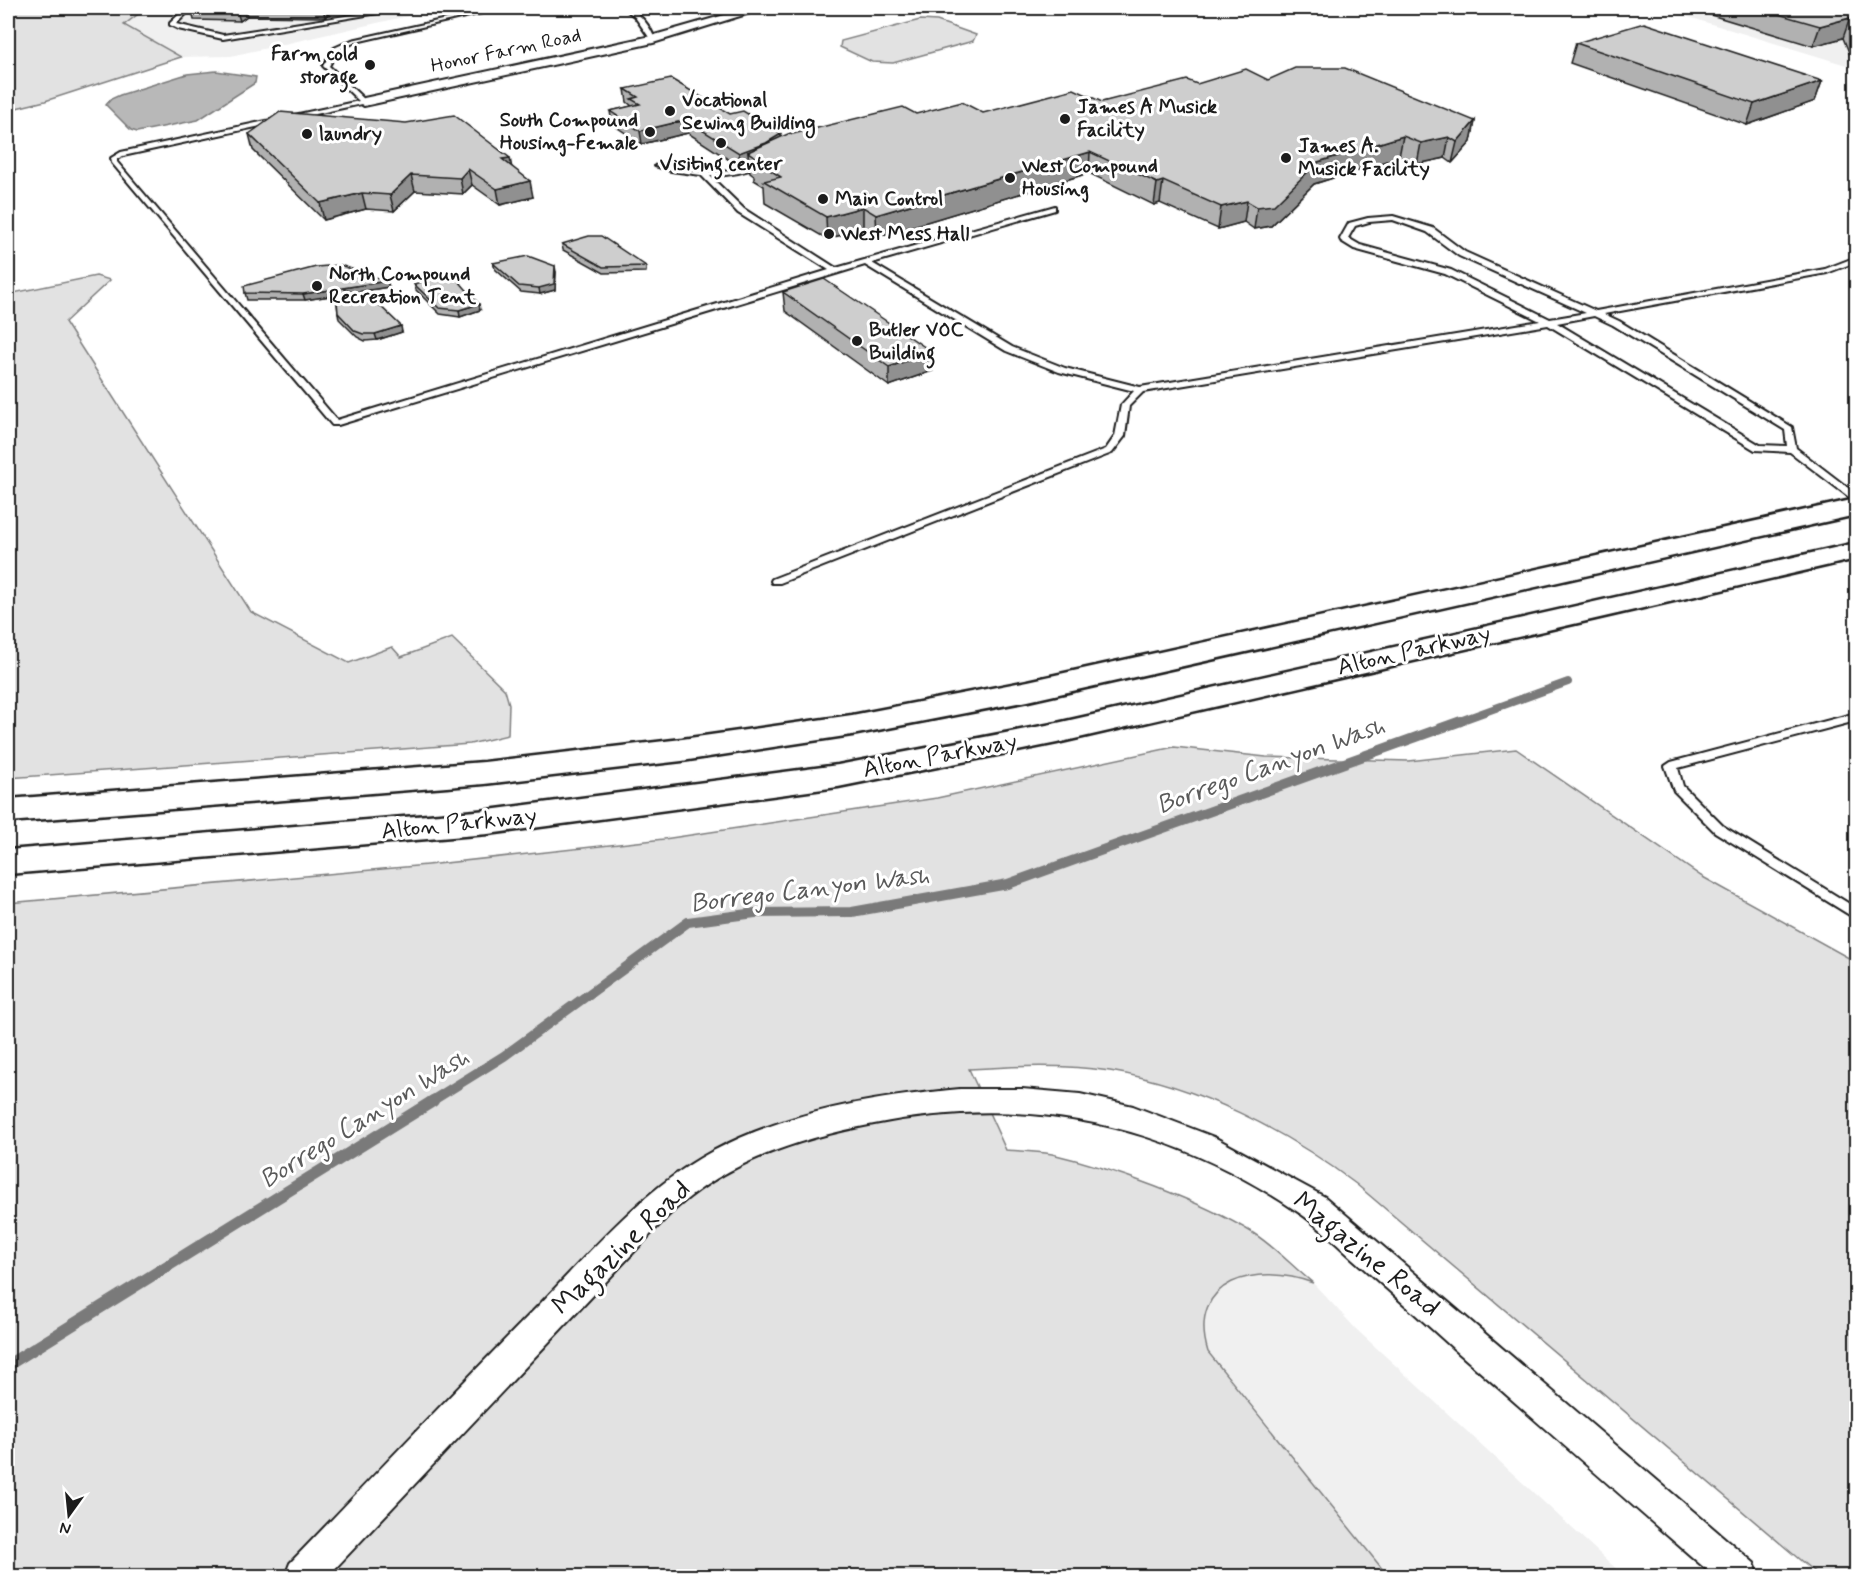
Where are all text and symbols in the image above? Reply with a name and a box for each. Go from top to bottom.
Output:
street label: Honor Farm Road [428,22,584,80]
place label: Farm cold storage [271,41,359,93]
marker: Farm cold storage [363,58,377,72]
place label: Vocational Sewing Building [682,87,816,139]
place label: James A Musick Facility [1077,94,1217,144]
marker: Vocational Sewing Building [663,104,677,118]
place label: South Compound Housing-Female [500,107,639,157]
marker: James A Musick Facility [1058,112,1072,126]
place label: laundry [319,121,382,148]
marker: South Compound Housing-Female [643,125,657,139]
marker: laundry [300,127,314,141]
place label: James A. Musick Facility [1298,133,1430,183]
marker: Visiting center [714,136,728,150]
place label: Visiting center [660,151,783,180]
marker: James A. Musick Facility [1279,151,1293,165]
place label: West Compound Housing [1021,153,1158,203]
marker: West Compound Housing [1003,171,1017,185]
place label: Main Control [835,186,943,213]
marker: Main Control [816,192,830,206]
place label: West Mess Hall [840,221,969,248]
marker: West Mess Hall [822,227,836,241]
place label: North Compound Recreation Tent [329,261,477,311]
marker: North Compound Recreation Tent [310,279,324,293]
place label: Butler VOC Building [869,317,964,369]
marker: Butler VOC Building [850,334,864,348]
street label: Alton Parkway [1334,618,1494,684]
water label: Borrego Canyon Wash [1152,709,1390,823]
street label: Alton Parkway [860,726,1020,786]
street label: Alton Parkway [380,800,538,848]
water label: Borrego Canyon Wash [688,858,932,922]
water label: Borrego Canyon Wash [254,1041,476,1197]
street label: Magazine Road [544,1172,702,1326]
street label: Magazine Road [1282,1184,1448,1328]
north arrow [39,1485,99,1545]
text: N [58,1517,73,1540]

